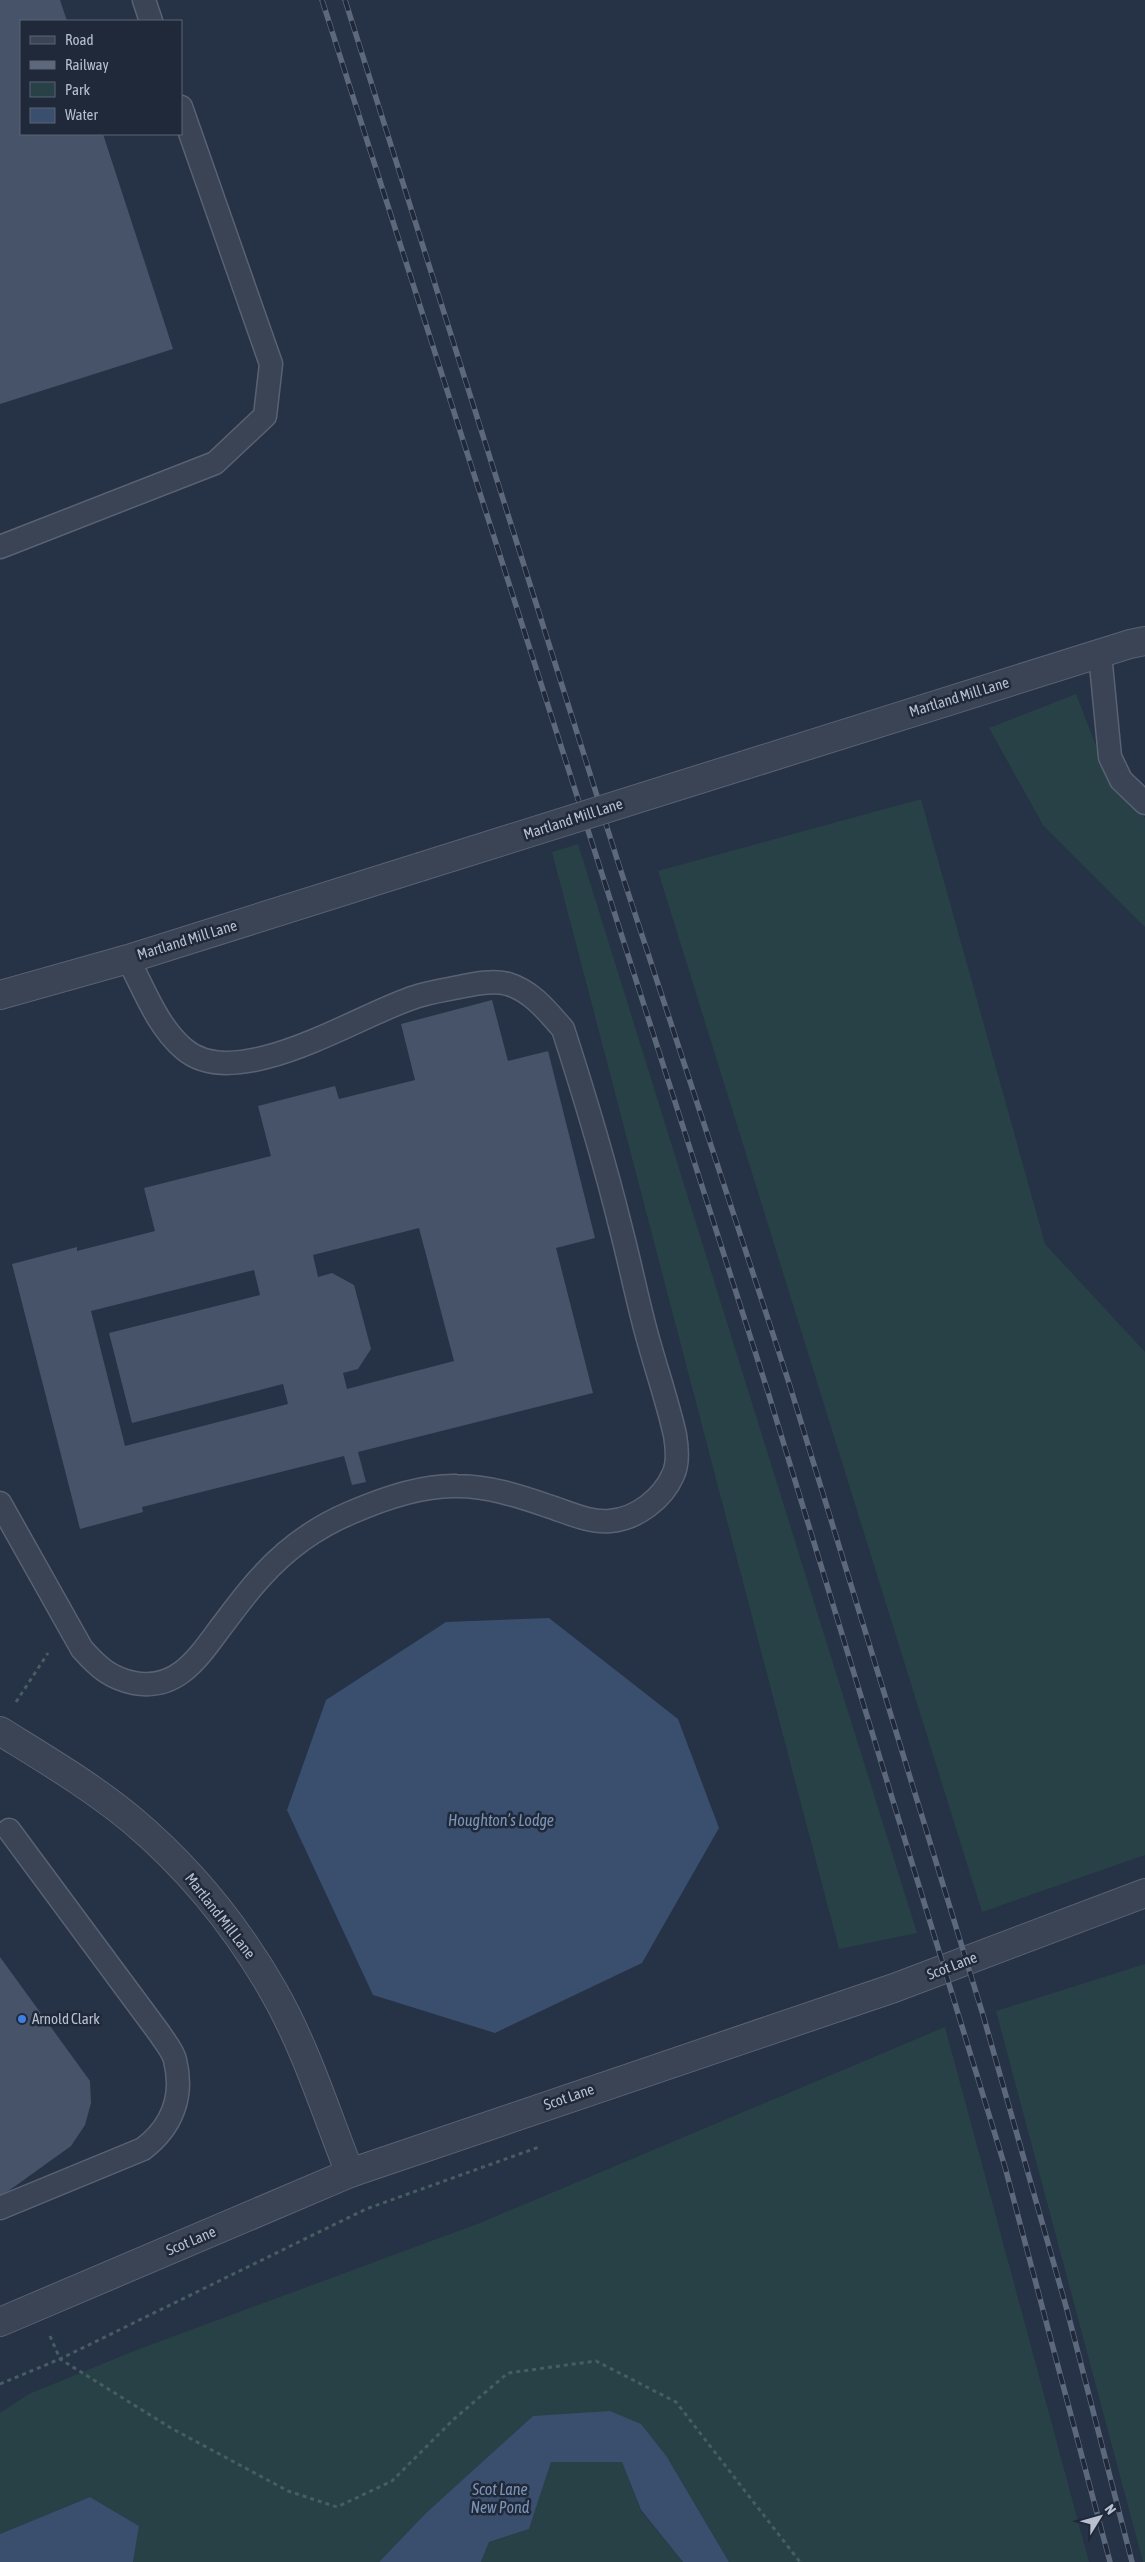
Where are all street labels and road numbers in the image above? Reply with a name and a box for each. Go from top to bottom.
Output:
street label: Martland Mill Lane [907,673,1011,720]
street label: Martland Mill Lane [521,794,625,843]
street label: Martland Mill Lane [135,916,239,963]
street label: Martland Mill Lane [182,1870,259,1962]
street label: Scot Lane [924,1948,979,1983]
street label: Scot Lane [541,2080,596,2113]
street label: Scot Lane [163,2222,218,2259]

